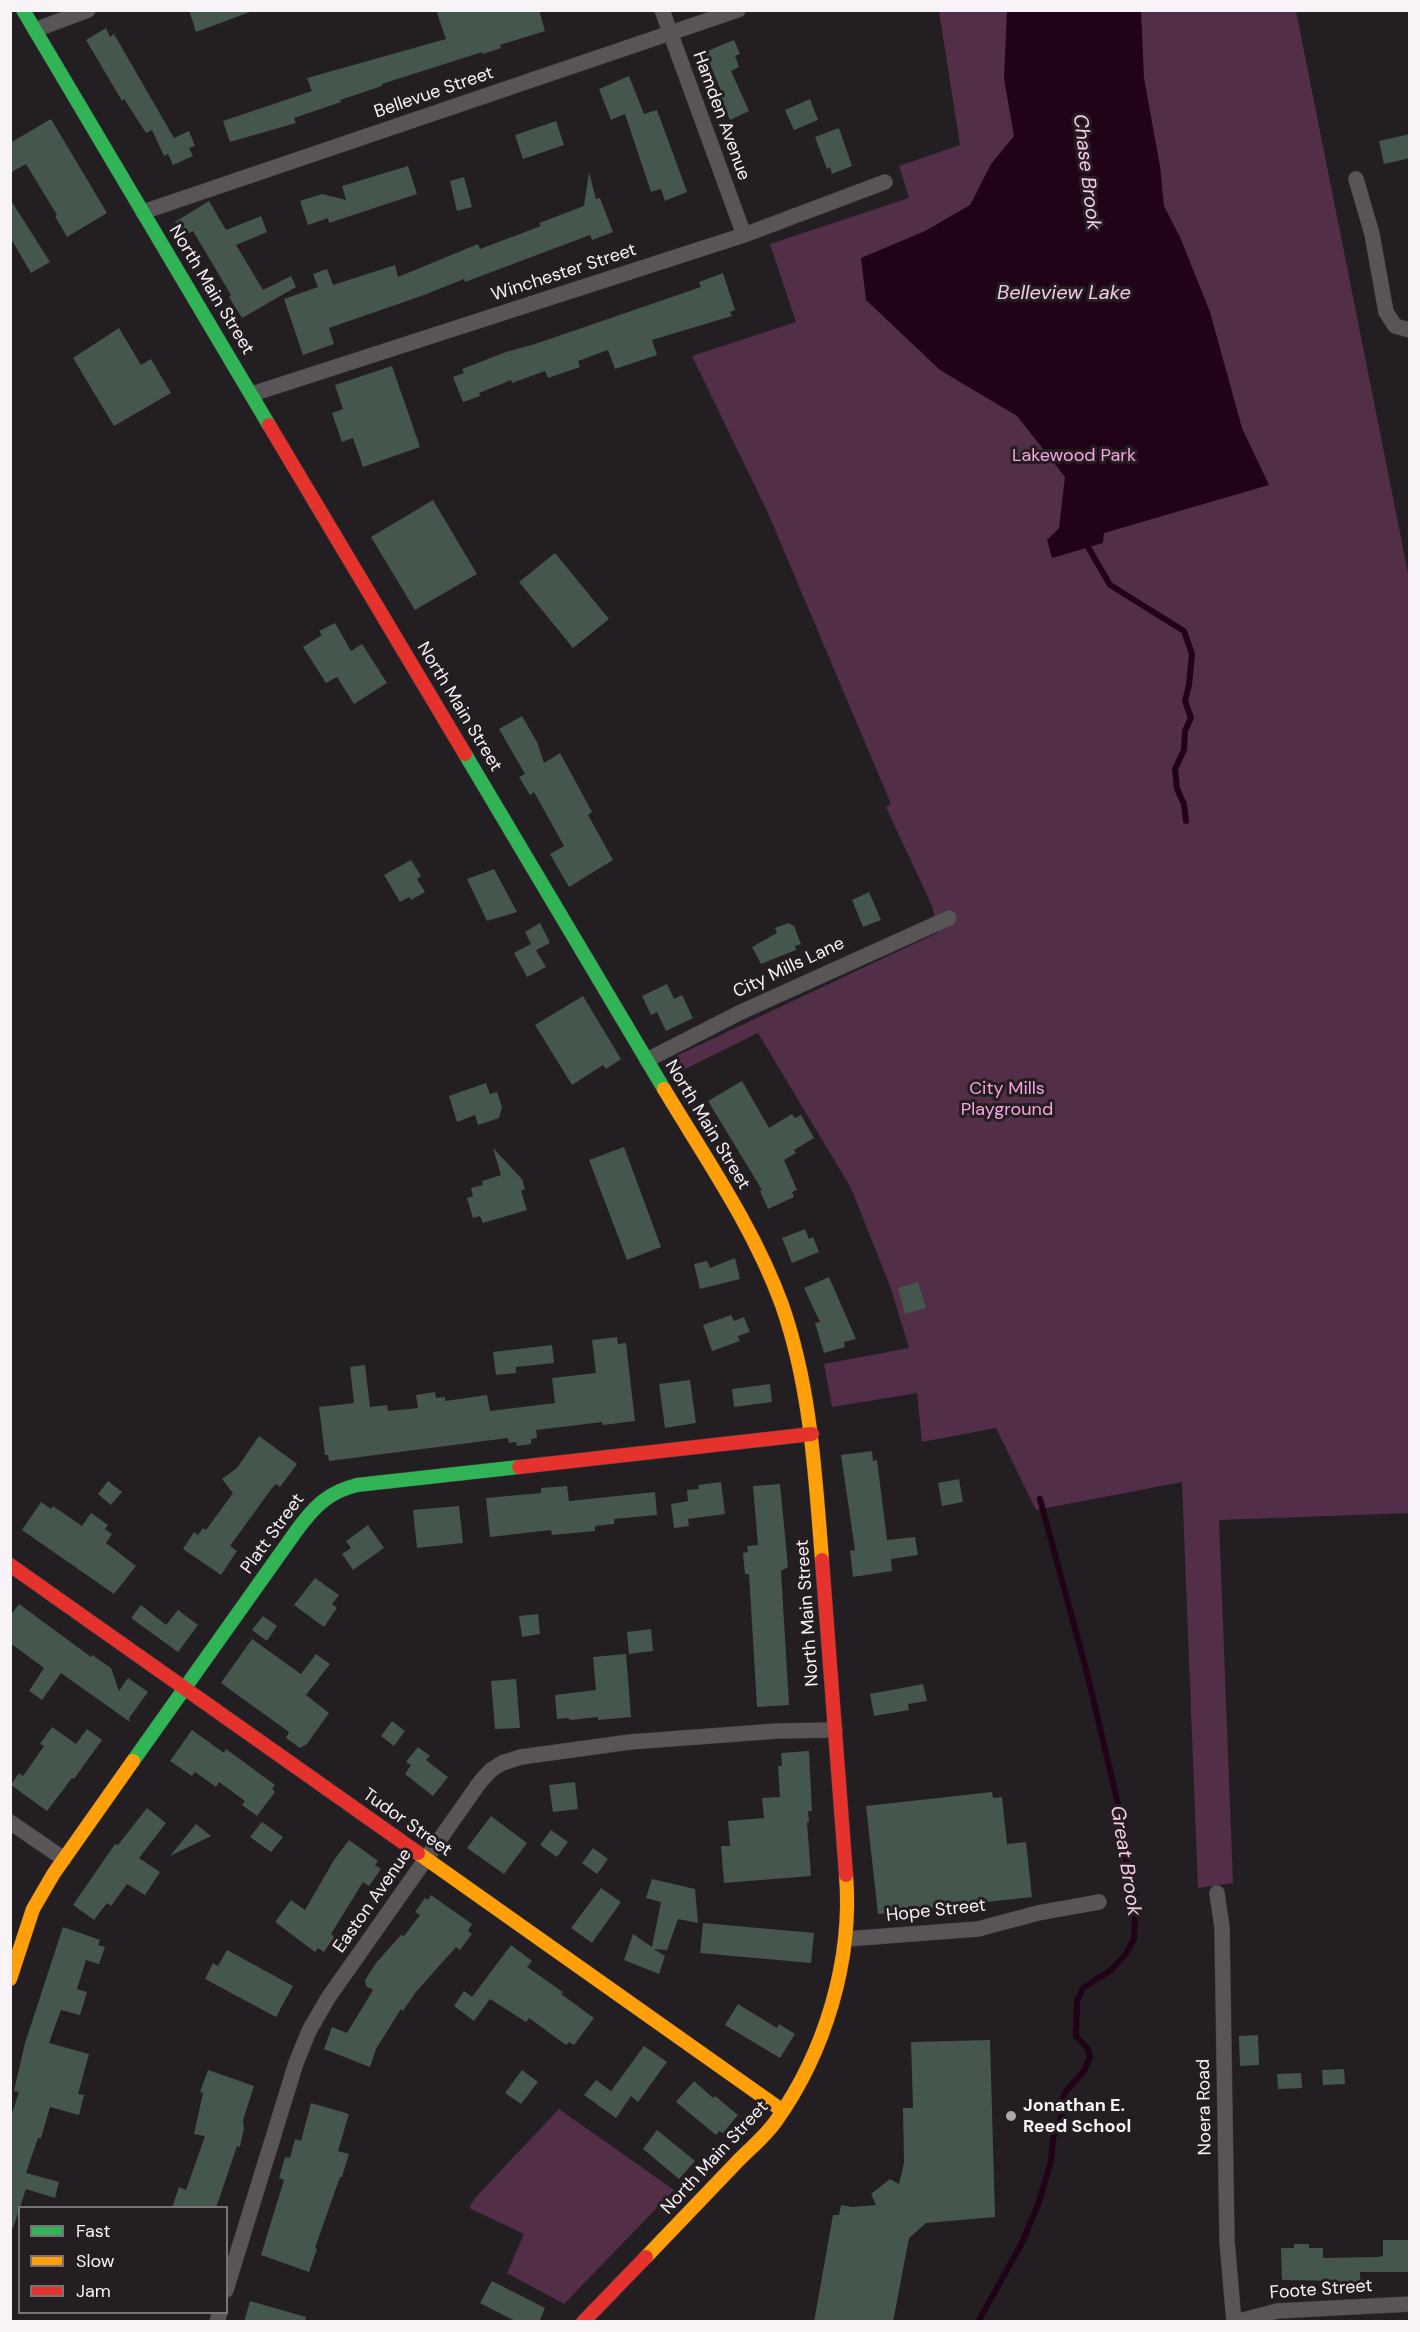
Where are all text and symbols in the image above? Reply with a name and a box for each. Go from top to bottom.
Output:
street label: Hamden Avenue [688,48,754,184]
street label: Bellevue Street [371,62,497,124]
water label: Chase Brook [1067,113,1105,231]
street label: North Main Street [164,221,258,359]
street label: Winchester Street [489,239,639,307]
water label: Belleview Lake [997,282,1131,306]
park label: Lakewood Park [1012,445,1136,467]
street label: North Main Street [412,638,506,776]
street label: City Mills Lane [730,933,848,1003]
street label: North Main Street [660,1056,754,1194]
park label: City Mills Playground [961,1078,1053,1120]
street label: Platt Street [237,1490,309,1578]
street label: North Main Street [792,1539,824,1687]
street label: Tudor Street [358,1784,456,1862]
water label: Great Brook [1104,1804,1146,1918]
street label: Easton Avenue [329,1845,417,1957]
street label: Hope Street [885,1895,987,1927]
street label: Noera Road [1193,2059,1217,2155]
place label: Jonathan E. Reed School [1023,2095,1131,2138]
street label: North Main Street [657,2097,773,2219]
marker: Jonathan E. Reed School [1004,2109,1018,2123]
legend [18,2206,228,2314]
text: Fast [76,2219,111,2243]
text: Slow [76,2249,115,2273]
street label: Foote Street [1269,2276,1373,2304]
text: Jam [76,2279,111,2303]

